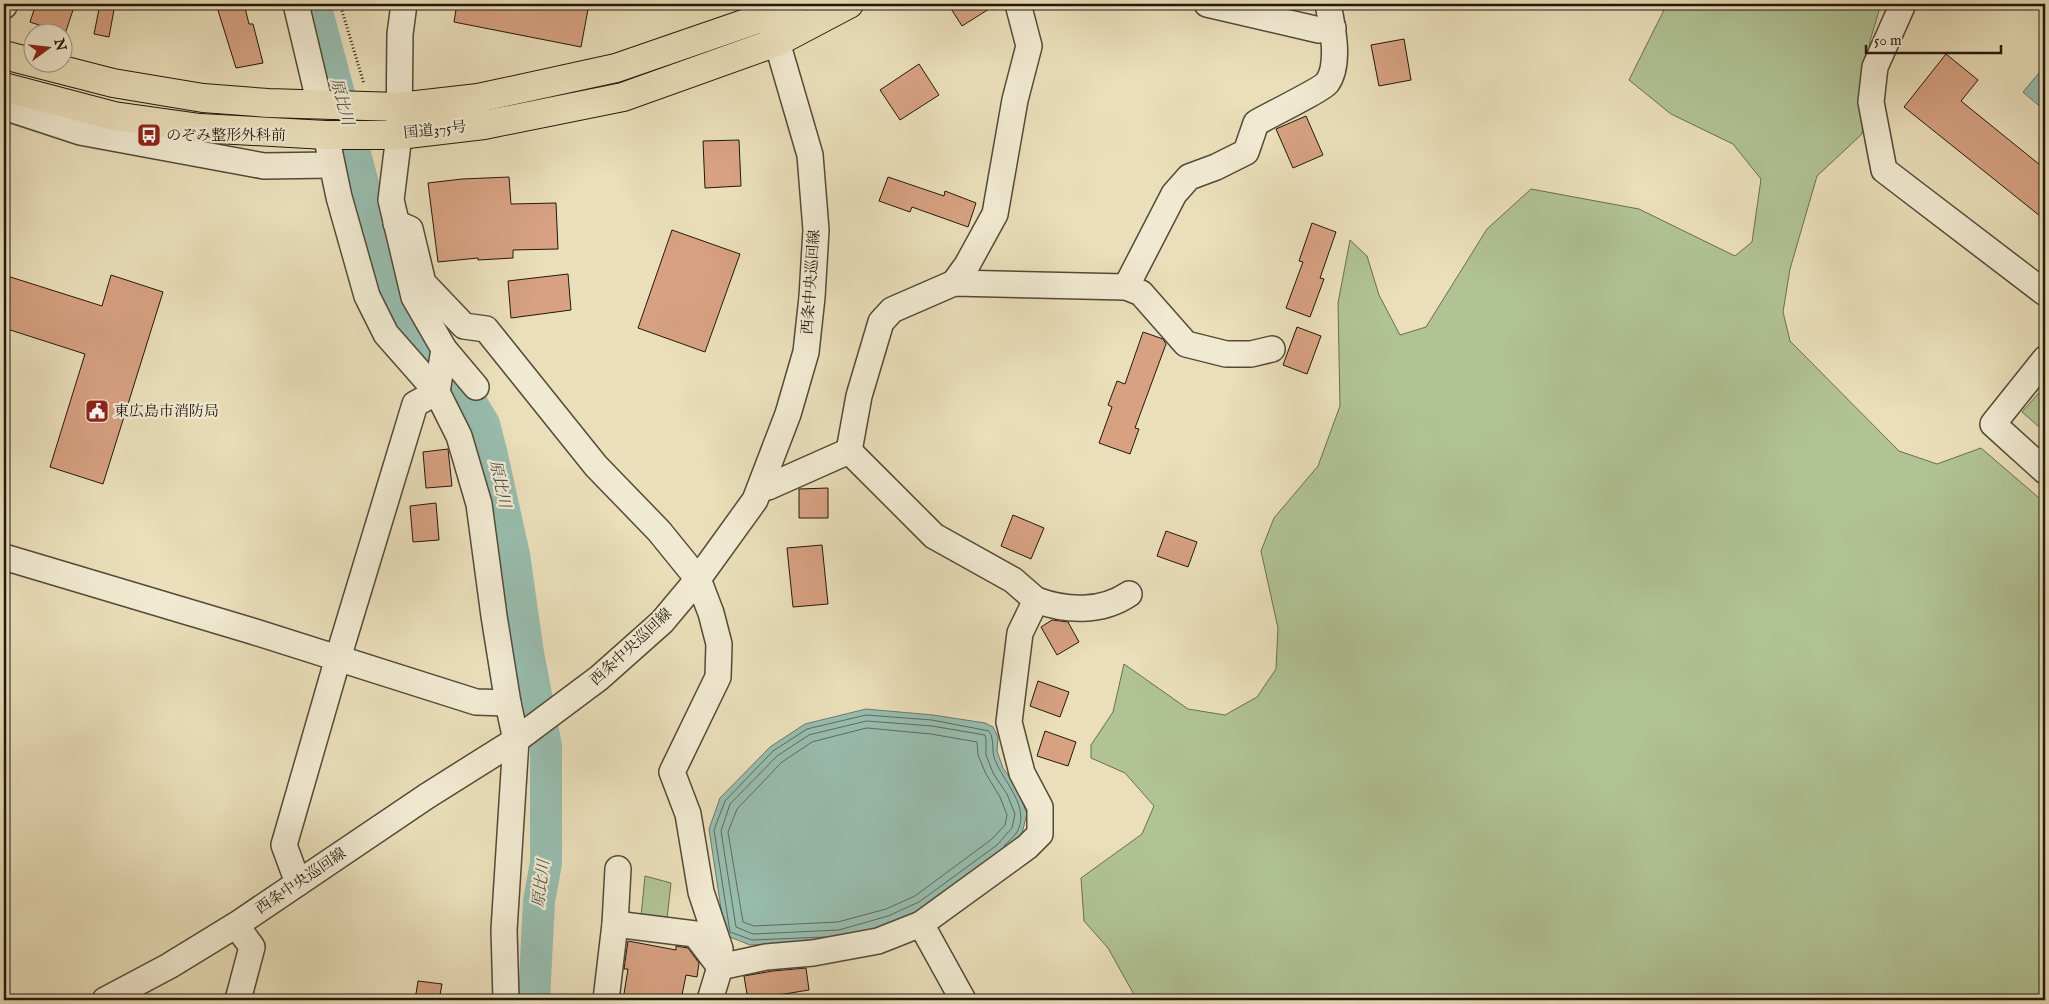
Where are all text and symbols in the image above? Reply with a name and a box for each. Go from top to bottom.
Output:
north arrow [22,22,72,72]
scale bar [1866,22,2002,54]
text: 50 m [1874,31,1902,50]
text: N [49,36,70,53]
water label: 原比川 [325,76,357,130]
street label: 国道375号 [403,117,467,143]
bus stop icon: のぞみ整形外科前 [136,122,162,148]
place label: のぞみ整形外科前 [166,126,286,145]
street label: 西条中央巡回線 [798,229,824,335]
public building icon: 東広島市消防局 [84,398,110,424]
place label: 東広島市消防局 [114,402,219,421]
water label: 原比川 [484,458,514,512]
street label: 西条中央巡回線 [586,604,676,690]
street label: 西条中央巡回線 [252,844,350,918]
water label: 原比川 [529,857,555,909]

